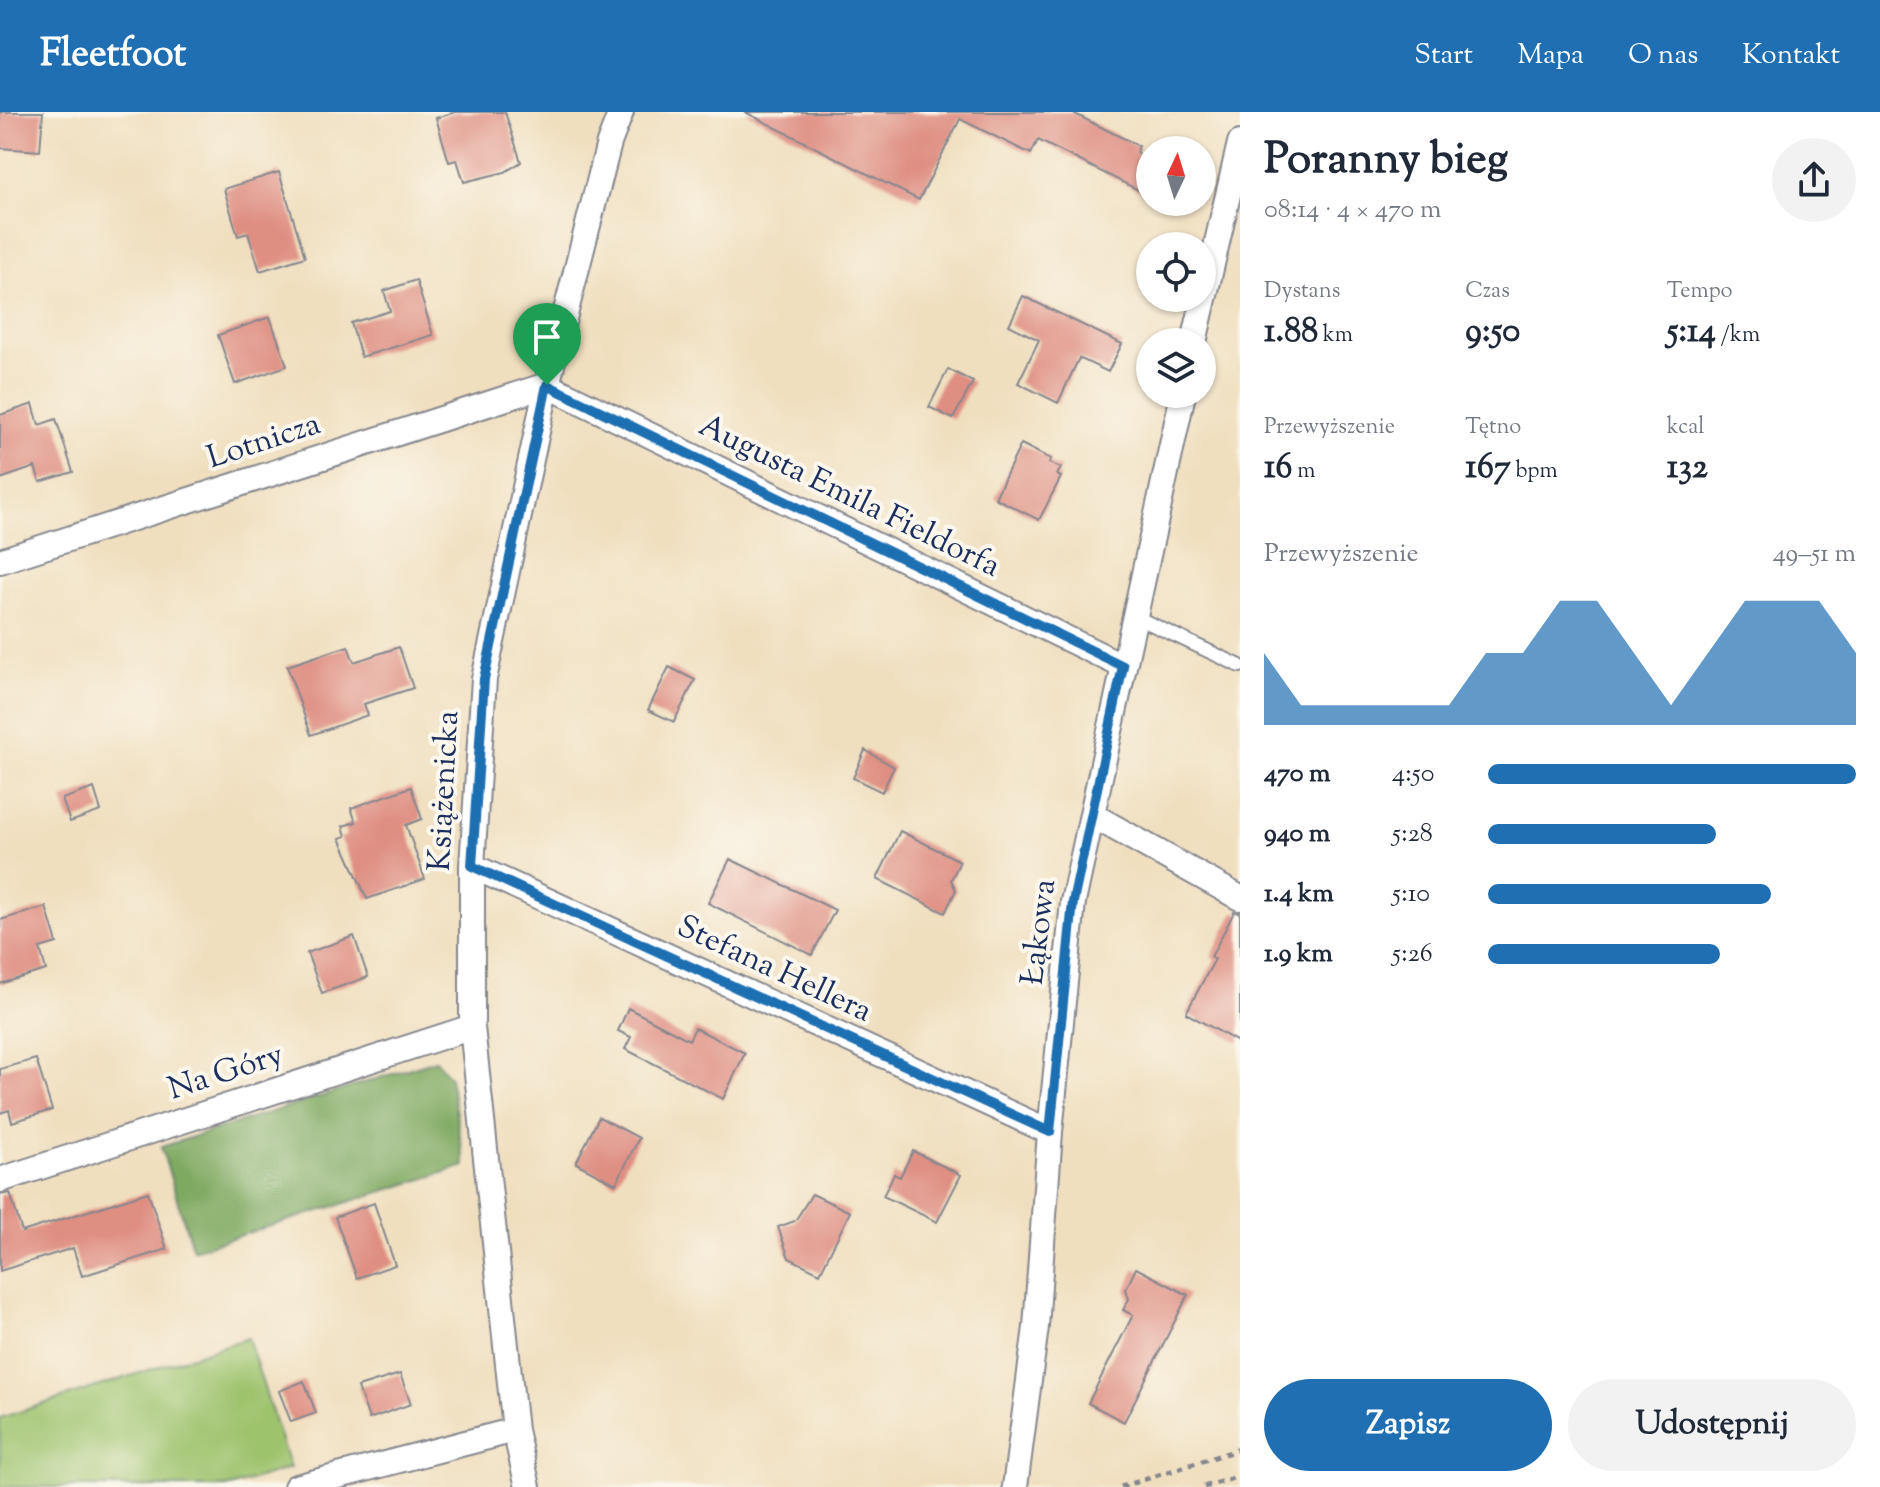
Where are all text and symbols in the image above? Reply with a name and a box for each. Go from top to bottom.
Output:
text: Fleetfoot [40,29,186,83]
text: Start [1414,36,1473,76]
text: Mapa [1517,36,1584,76]
text: O nas [1628,36,1698,76]
text: Kontakt [1742,36,1840,76]
text: Poranny bieg [1264,130,1508,193]
north arrow [1136,136,1216,216]
map controls [1136,136,1216,408]
button: share [1772,138,1856,222]
text: 08:14 · 4 × 470 m [1264,192,1441,229]
button: locate [1136,232,1216,312]
text: Dystans [1264,276,1340,308]
text: Czas [1465,276,1510,308]
text: Tempo [1667,276,1733,308]
pin [513,303,581,385]
text: 1.88 [1264,308,1318,357]
text: 9:50 [1465,308,1520,357]
text: 5:14 [1667,308,1716,357]
icon: arrive [525,315,569,359]
text: km [1318,320,1353,352]
text: /km [1716,320,1760,352]
button: layers [1136,328,1216,408]
street label: Lotnicza [201,402,327,482]
street label: Augusta Emila Fieldorfa [690,404,1008,590]
text: Przewyższenie [1264,412,1395,444]
text: Tętno [1465,412,1521,444]
text: kcal [1667,412,1704,444]
text: 16 [1264,444,1292,493]
text: 167 [1465,444,1511,493]
text: 132 [1667,444,1708,493]
text: m [1292,456,1315,488]
text: bpm [1511,456,1558,488]
text: Przewyższenie [1264,536,1419,573]
text: 49–51 m [1773,536,1856,573]
street label: Książenicka [418,709,472,873]
text: 470 m [1264,756,1330,793]
text: 4:50 [1392,756,1435,793]
text: 940 m [1264,816,1330,853]
text: 5:28 [1392,816,1433,853]
street label: Łąkowa [1011,876,1069,987]
text: 1.4 km [1264,876,1334,913]
text: 5:10 [1392,876,1430,913]
street label: Stefana Hellera [669,905,879,1035]
text: 1.9 km [1264,936,1333,973]
text: 5:26 [1392,936,1433,973]
street label: Na Góry [163,1033,290,1113]
button: Zapisz [1264,1379,1552,1471]
button: Udostępnij [1568,1379,1856,1471]

